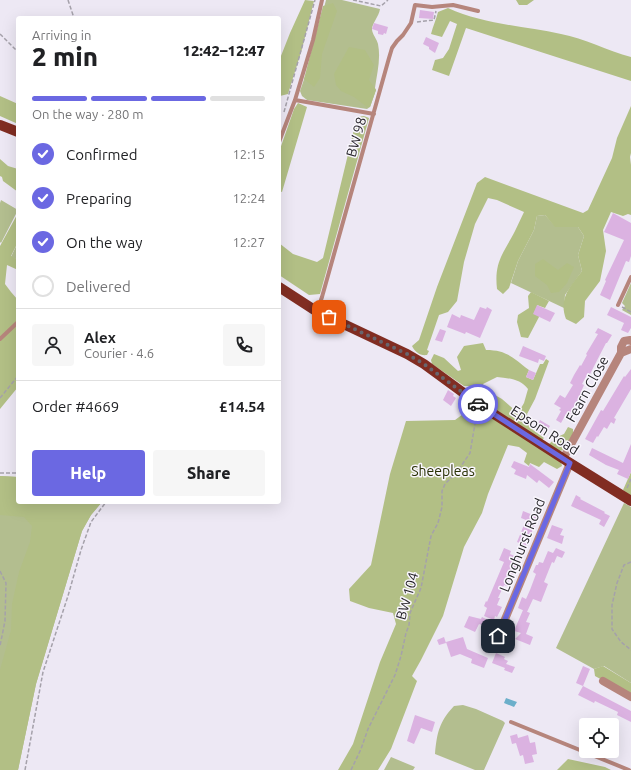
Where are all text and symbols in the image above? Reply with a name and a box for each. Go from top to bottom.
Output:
text: Arriving in [32,28,91,42]
text: 2 min [32,42,98,71]
text: 12:42–12:47 [182,42,265,59]
text: On the way · 280 m [32,107,144,121]
street label: BW 98 [343,115,369,159]
icon: check [32,143,54,165]
text: Confirmed [66,146,138,163]
text: 12:15 [232,147,265,161]
icon: check [32,187,54,209]
text: Preparing [66,190,132,207]
text: 12:24 [232,191,265,205]
icon: check [32,231,54,253]
text: On the way [66,234,142,251]
text: 12:27 [232,235,265,249]
text: Delivered [66,278,131,295]
pin [312,300,346,334]
icon: bag [318,306,340,328]
button: person [32,324,74,366]
button: phone [223,324,265,366]
text: Alex [84,329,116,346]
text: Courier · 4.6 [84,346,154,360]
street label: Fearn Close [562,353,612,425]
courier [458,384,498,424]
icon: car [467,393,489,415]
text: Order #4669 [32,398,119,415]
text: £14.54 [219,398,265,415]
street label: Epsom Road [508,402,582,458]
button: Help [32,450,145,496]
button: Share [153,450,265,496]
park label: Sheepleas [411,463,475,479]
street label: Longhurst Road [496,496,548,594]
street label: BW 104 [393,570,421,622]
pin [481,619,515,653]
icon: home [487,625,509,647]
map controls [579,718,619,758]
button: locate [579,718,619,758]

